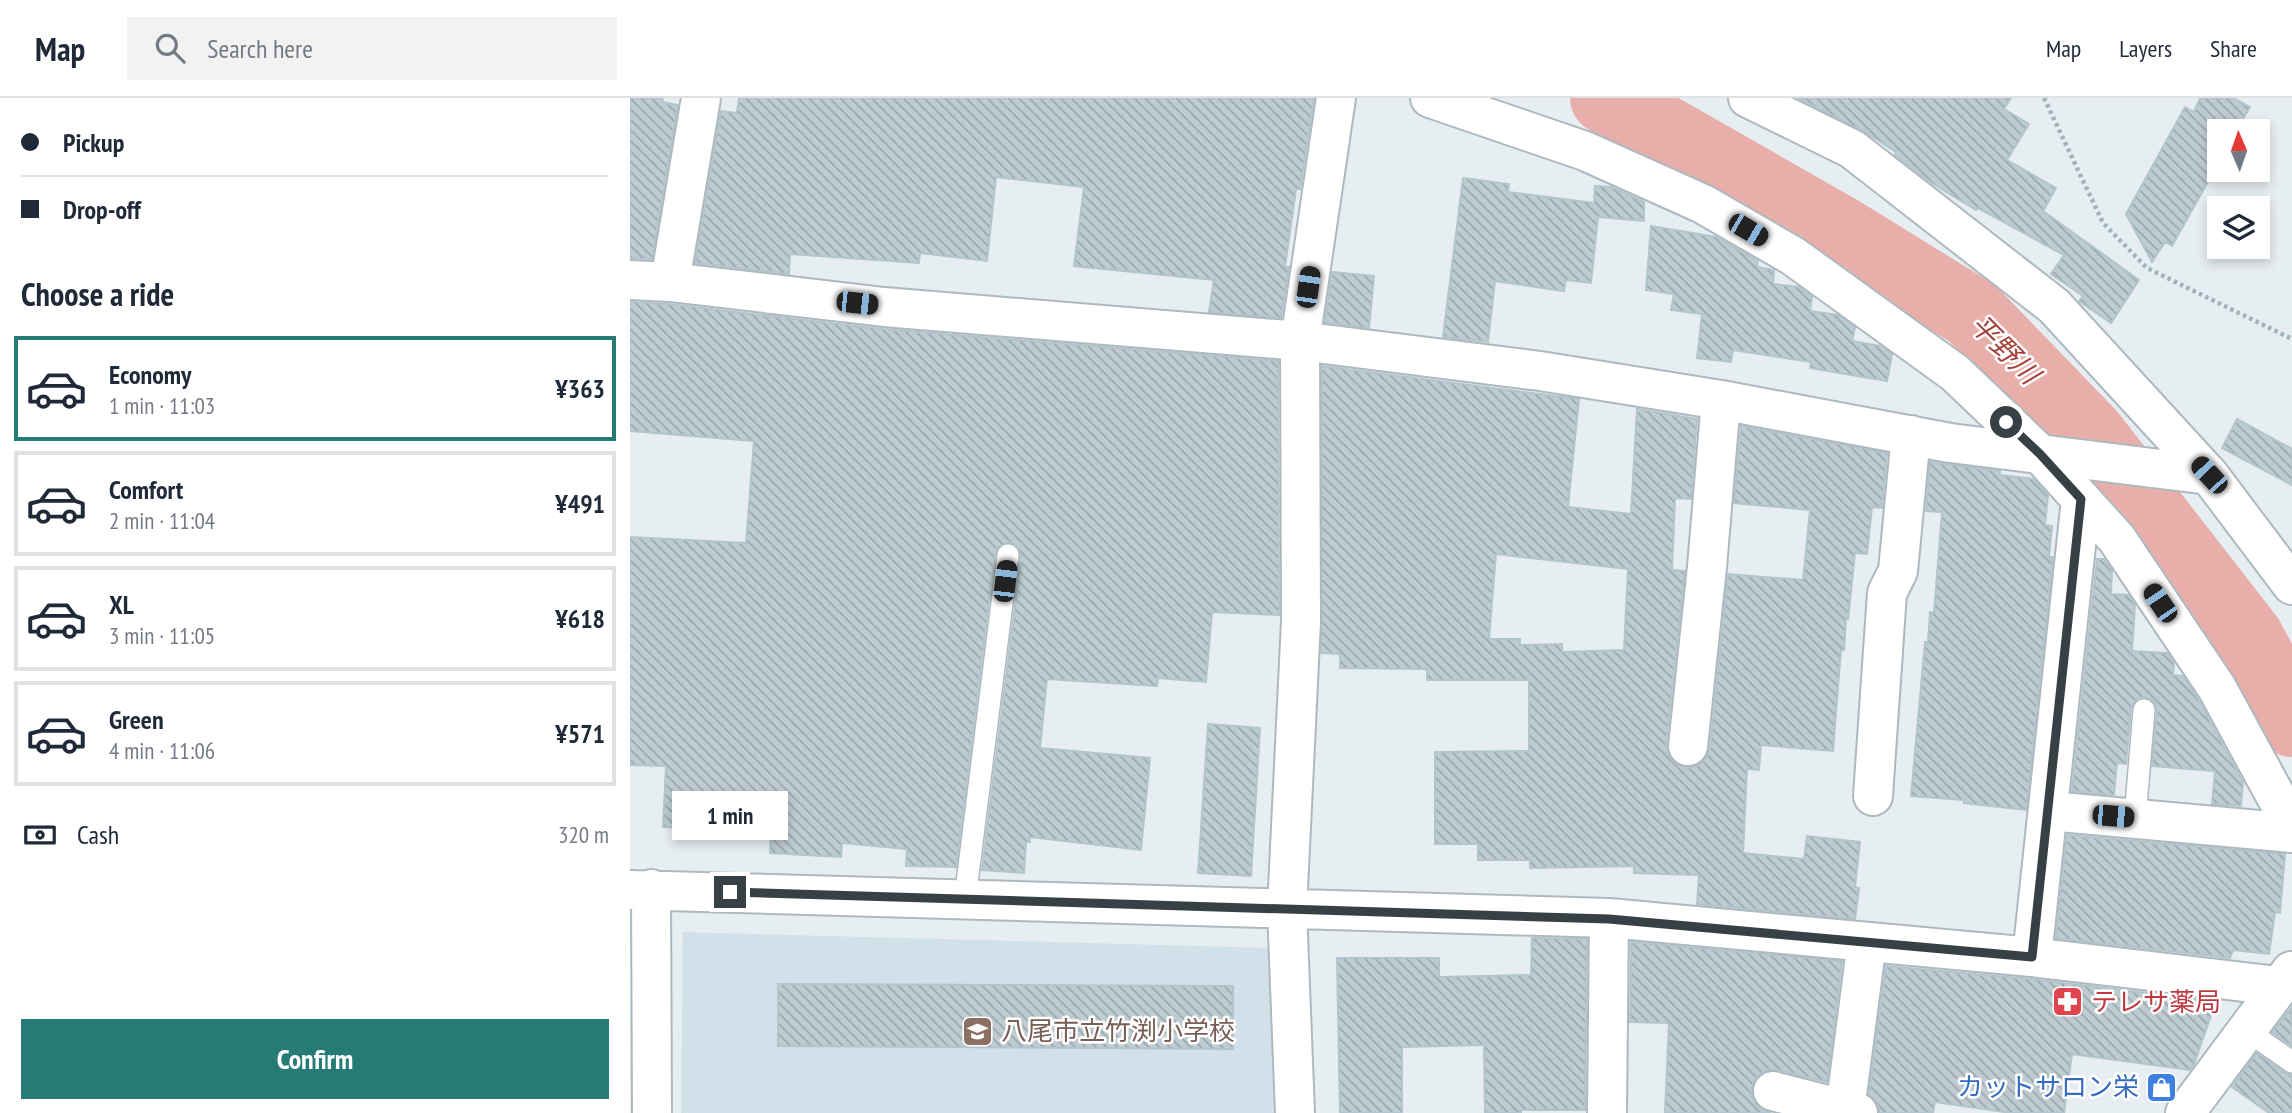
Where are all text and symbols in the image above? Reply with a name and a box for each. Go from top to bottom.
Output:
search box [127,17,617,80]
text: Map [35,27,85,70]
icon: search [151,29,189,67]
text: Search here [207,32,313,65]
text: Map [2046,33,2081,64]
text: Layers [2119,33,2172,64]
text: Share [2210,33,2257,64]
north arrow [2207,119,2270,182]
map controls [2207,119,2270,259]
text: Pickup [63,126,124,159]
text: Drop-off [63,193,141,226]
button: layers [2207,196,2270,259]
car [1725,210,1772,250]
car [1295,265,1322,309]
text: Choose a ride [21,273,174,315]
car [836,290,879,316]
water label: 平野川 [1963,306,2050,394]
icon: car [25,357,88,420]
text: Economy [109,358,191,391]
text: ¥363 [555,372,605,405]
text: 1 min · 11:03 [109,391,215,420]
route start [1990,406,2022,438]
car [2187,452,2232,498]
icon: car [25,472,88,535]
text: Comfort [109,473,183,506]
text: ¥491 [555,487,605,520]
text: 2 min · 11:04 [109,506,215,535]
car [993,559,1018,603]
car [2140,580,2181,626]
icon: car [25,587,88,650]
text: XL [109,588,134,621]
text: ¥618 [555,602,605,635]
text: 3 min · 11:05 [109,621,215,650]
icon: car [25,702,88,765]
text: Green [109,703,164,736]
text: ¥571 [555,717,605,750]
text: 4 min · 11:06 [109,736,215,765]
callout: 1 min [672,790,788,840]
text: 1 min [707,801,753,830]
car [2092,804,2135,828]
icon: cash [21,816,59,854]
text: Cash [77,818,119,851]
text: 320 m [558,820,609,849]
route end [714,876,746,908]
pharmacy icon: テレサ薬局 [2051,985,2085,1019]
place label: テレサ薬局 [2091,985,2221,1018]
school or university icon: 八尾市立竹渕小学校 [961,1014,995,1048]
place label: 八尾市立竹渕小学校 [1001,1014,1235,1047]
button: Confirm [21,1019,609,1099]
place label: カットサロン栄 [1957,1070,2139,1103]
shop icon: カットサロン栄 [2145,1070,2179,1104]

